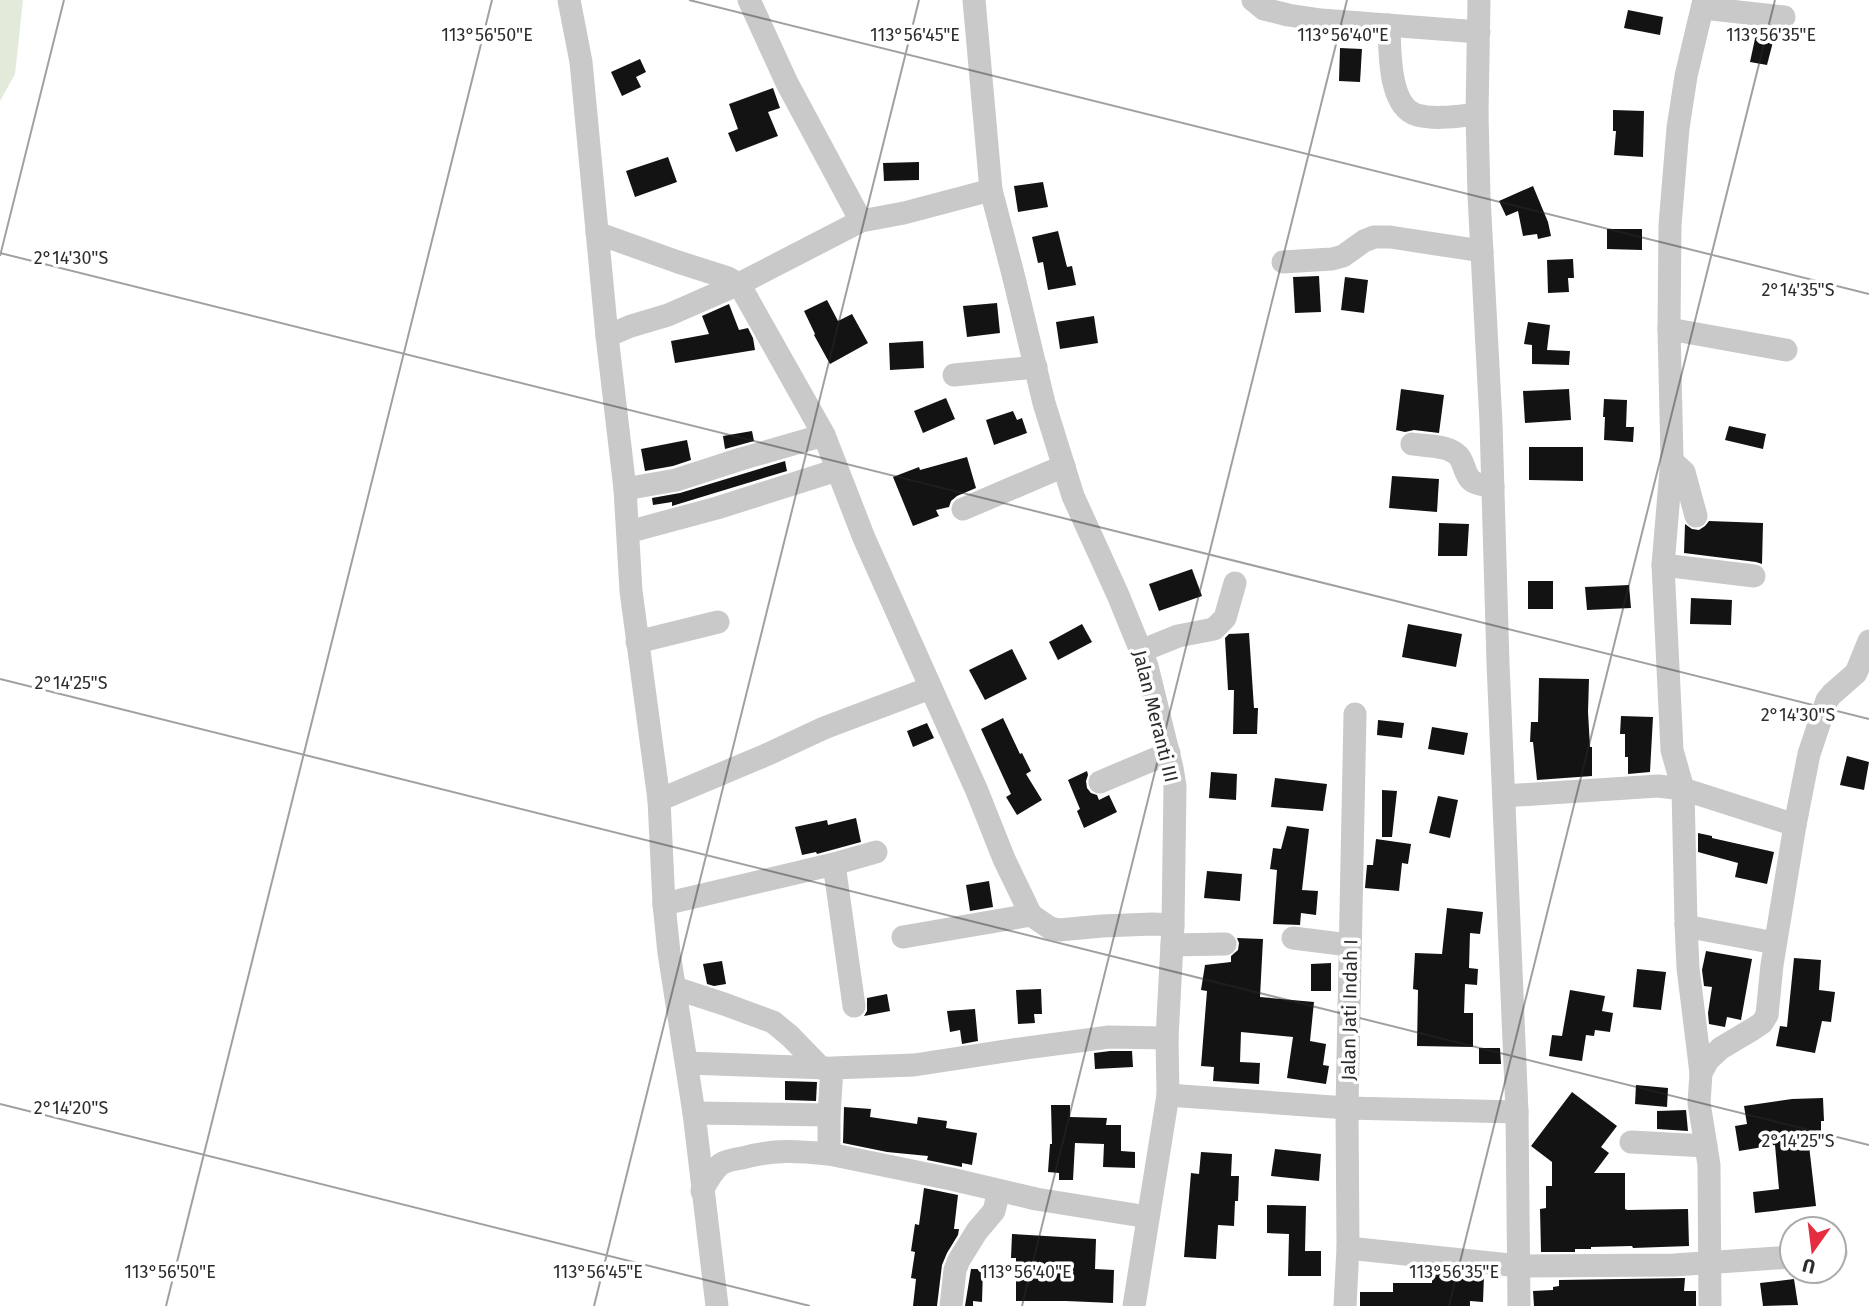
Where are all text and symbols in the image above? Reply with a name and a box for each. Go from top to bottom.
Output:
text: 113°56'50"E [441,24,533,46]
text: 113°56'45"E [870,24,960,46]
text: 113°56'40"E [1297,24,1389,46]
text: 113°56'35"E [1726,24,1816,46]
text: 2°14'30"S [34,247,108,269]
text: 2°14'35"S [1761,279,1835,301]
street label: Jalan Meranti III [1128,648,1183,785]
text: 2°14'25"S [34,672,108,694]
text: 2°14'30"S [1761,704,1835,726]
street label: Jalan Jati Indah I [1337,939,1362,1081]
text: 2°14'20"S [34,1097,108,1119]
text: 2°14'25"S [1761,1130,1835,1152]
north arrow [1778,1215,1848,1285]
text: U [1800,1253,1818,1279]
text: 113°56'50"E [124,1261,216,1283]
text: 113°56'45"E [553,1261,643,1283]
text: 113°56'40"E [980,1261,1072,1283]
text: 113°56'35"E [1409,1261,1499,1283]

